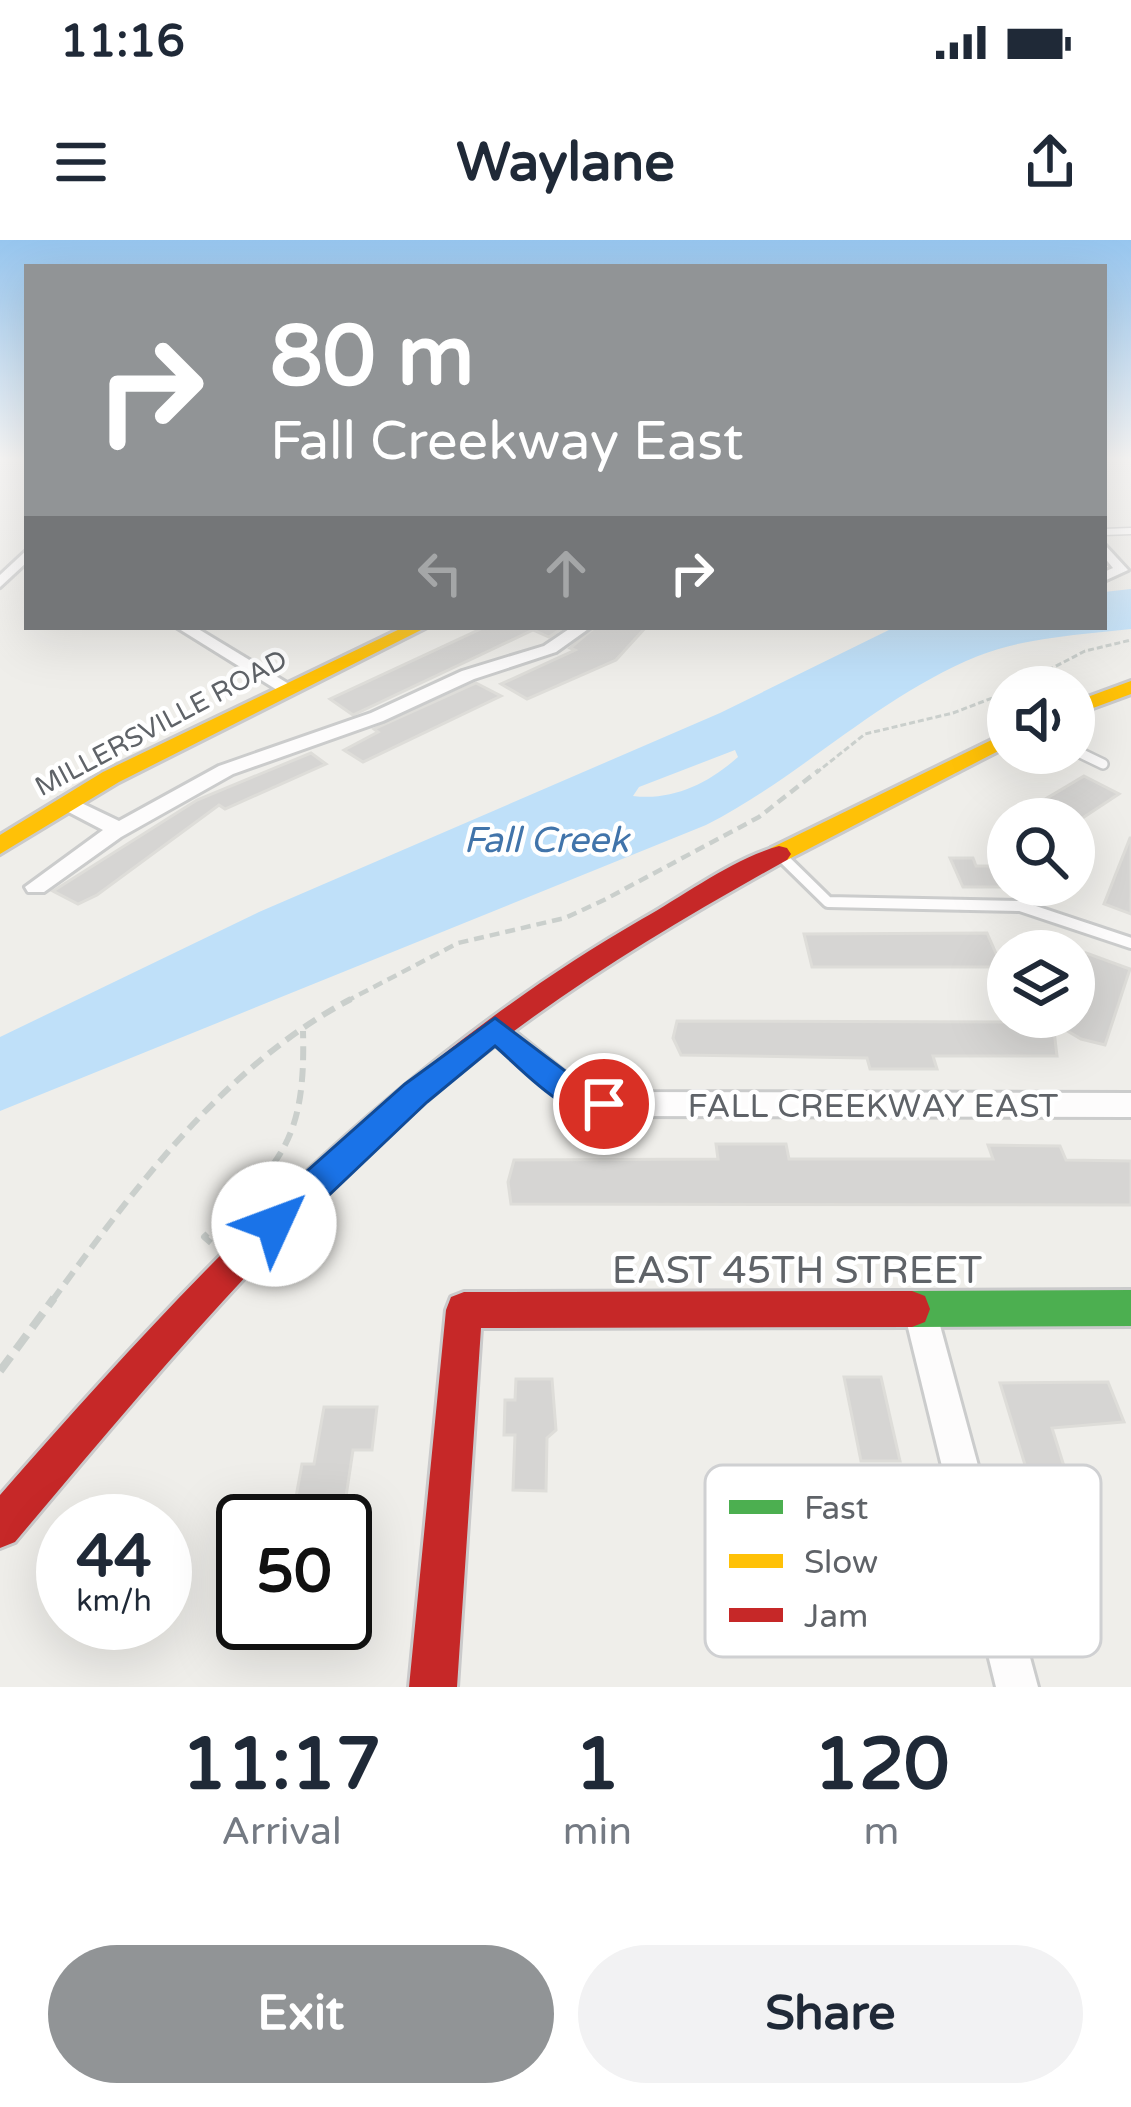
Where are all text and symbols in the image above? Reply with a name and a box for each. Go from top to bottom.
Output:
text: 11:16 [60,15,185,69]
icon: menu [48,129,114,195]
icon: share [1017,129,1083,195]
text: Waylane [456,130,675,195]
text: 80 m [270,307,474,408]
icon: right [72,312,228,468]
text: Fall Creekway East [270,409,744,474]
icon: left [407,540,473,606]
icon: ahead [533,540,599,606]
icon: right [659,540,725,606]
street label: MILLERSVILLE ROAD [30,643,293,804]
map controls [987,666,1095,1038]
button: sound [987,666,1095,774]
button: search [987,798,1095,906]
water label: Fall Creek [463,819,631,862]
button: layers [987,930,1095,1038]
pin [553,1053,655,1155]
icon: arrive [571,1071,637,1137]
street label: FALL CREEKWAY EAST [688,1087,1058,1126]
position arrow [211,1161,337,1287]
street label: EAST 45TH STREET [612,1247,982,1294]
legend [705,1465,1101,1657]
text: Fast [804,1489,868,1528]
speed limit sign: 50 [216,1494,372,1650]
text: 44 [76,1521,152,1593]
text: Slow [804,1543,878,1582]
text: km/h [76,1583,152,1620]
text: Jam [804,1597,868,1636]
text: 11:17 [182,1722,381,1809]
text: 1 [575,1722,620,1809]
text: 120 [814,1722,949,1809]
text: Arrival [221,1808,342,1855]
text: min [563,1808,632,1855]
text: m [864,1808,899,1855]
button: Exit [48,1945,554,2083]
button: Share [578,1945,1083,2083]

